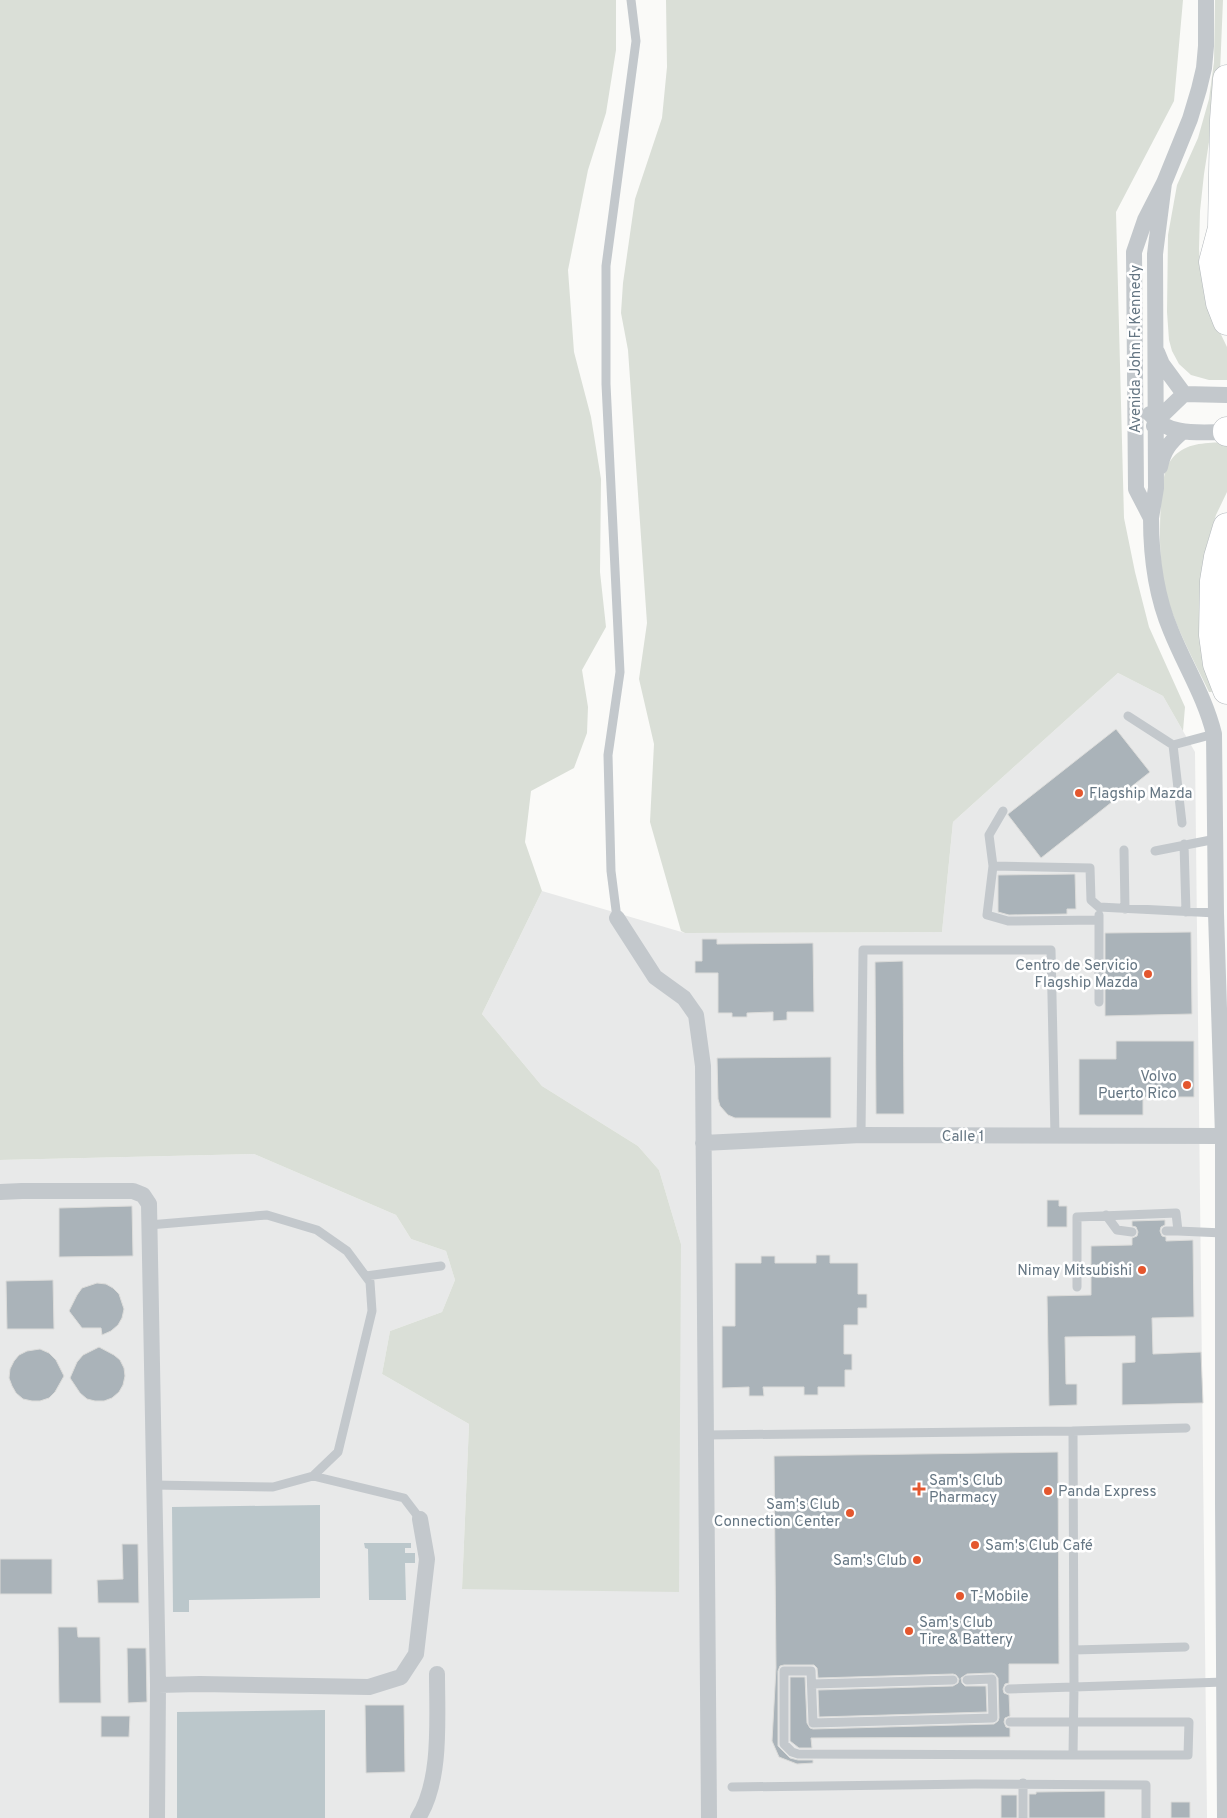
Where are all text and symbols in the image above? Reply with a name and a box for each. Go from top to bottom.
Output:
street label: Avenida John F. Kennedy [1127,265,1146,433]
place label: Flagship Mazda [1089,785,1192,804]
marker: Flagship Mazda [1073,787,1085,799]
place label: Centro de Servicio Flagship Mazda [1015,957,1138,993]
marker: Centro de Servicio Flagship Mazda [1142,968,1154,980]
place label: Volvo Puerto Rico [1098,1068,1177,1104]
marker: Volvo Puerto Rico [1181,1079,1193,1091]
street label: Calle 1 [942,1128,984,1147]
place label: Nimay Mitsubishi [1017,1262,1132,1281]
marker: Nimay Mitsubishi [1136,1264,1148,1276]
place label: Sam's Club Pharmacy [929,1472,1003,1508]
marker: Sam's Club Pharmacy [913,1483,925,1495]
place label: Panda Express [1058,1483,1156,1502]
marker: Panda Express [1042,1485,1054,1497]
place label: Sam's Club Connection Center [714,1496,840,1532]
marker: Sam's Club Connection Center [844,1507,856,1519]
place label: Sam's Club Café [985,1537,1093,1556]
marker: Sam's Club Café [969,1539,981,1551]
place label: Sam's Club [833,1552,907,1571]
marker: Sam's Club [911,1554,923,1566]
place label: T-Mobile [970,1588,1029,1607]
marker: T-Mobile [954,1590,966,1602]
place label: Sam's Club Tire & Battery [919,1614,1013,1650]
marker: Sam's Club Tire & Battery [903,1625,915,1637]

